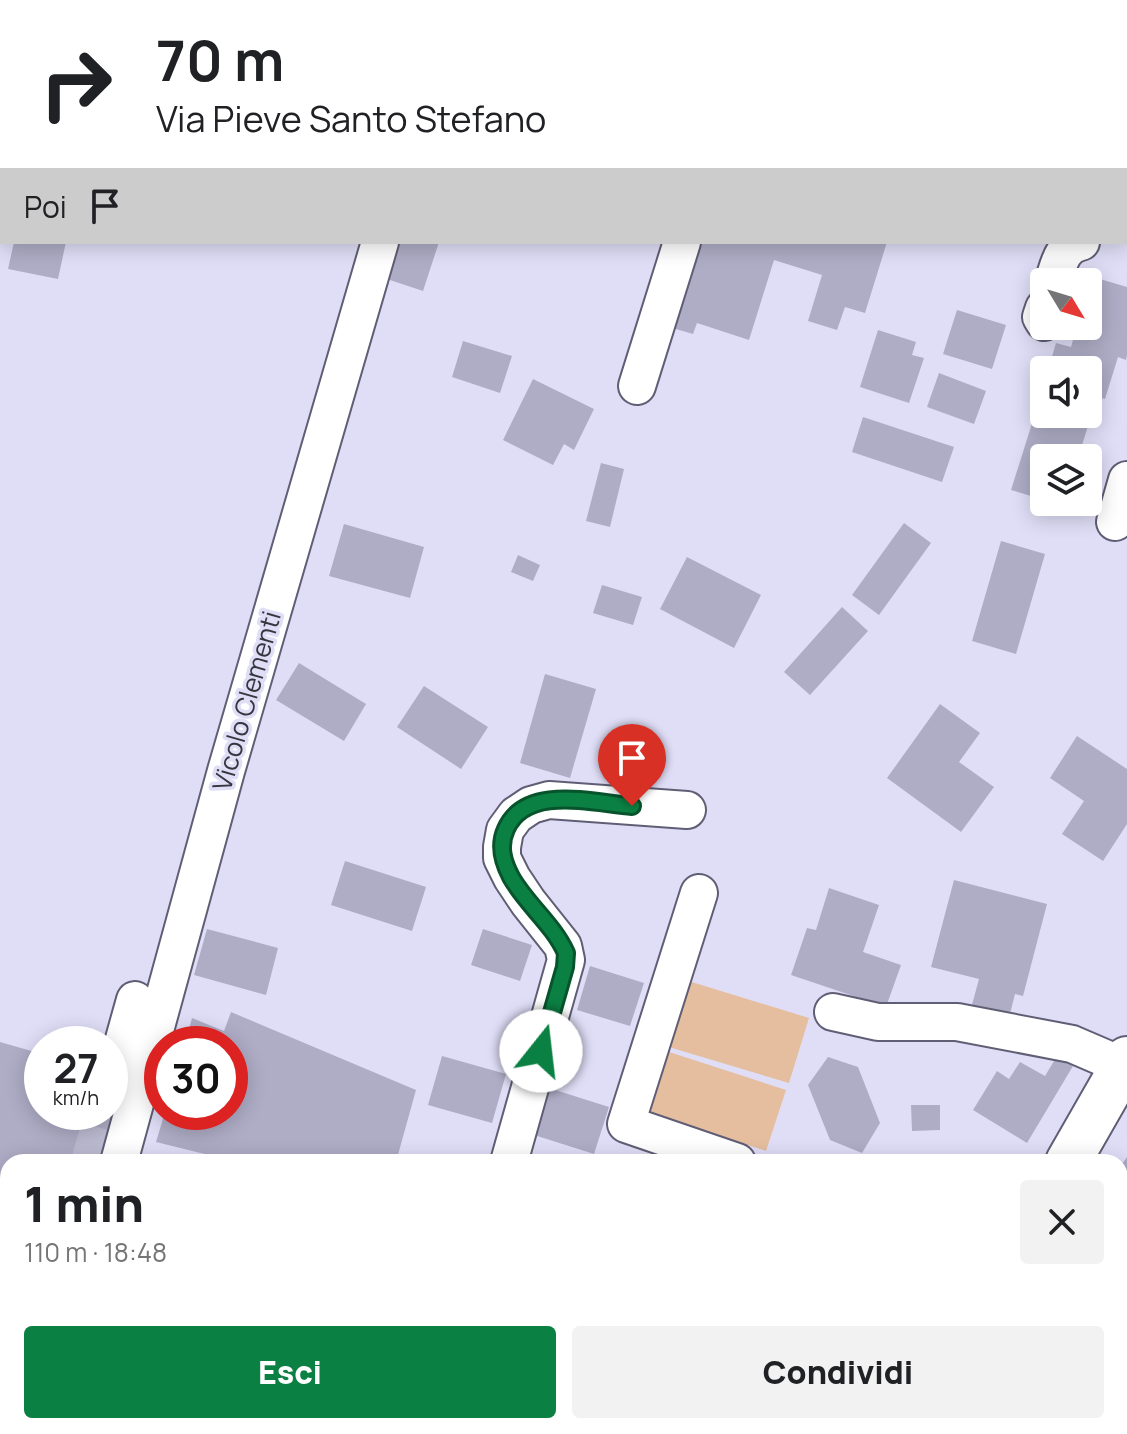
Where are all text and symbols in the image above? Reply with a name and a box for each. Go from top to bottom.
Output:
text: 70 m [156,21,284,98]
icon: right [24,32,128,136]
text: Via Pieve Santo Stefano [156,94,546,143]
icon: arrive [83,184,127,228]
text: Poi [24,186,67,227]
north arrow [1030,268,1102,340]
map controls [1030,268,1102,516]
button: sound [1030,356,1102,428]
button: layers [1030,444,1102,516]
street label: Vicolo Clementi [203,607,289,795]
pin [598,724,666,806]
icon: arrive [610,736,654,780]
position arrow [499,1009,583,1093]
speed limit sign: 30 [144,1026,248,1130]
text: 27 [53,1040,99,1095]
text: km/h [53,1084,99,1111]
text: 1 min [24,1171,144,1236]
button: close [1020,1180,1104,1264]
text: 110 m · 18:48 [24,1234,167,1270]
button: Esci [24,1326,556,1418]
button: Condividi [572,1326,1104,1418]

